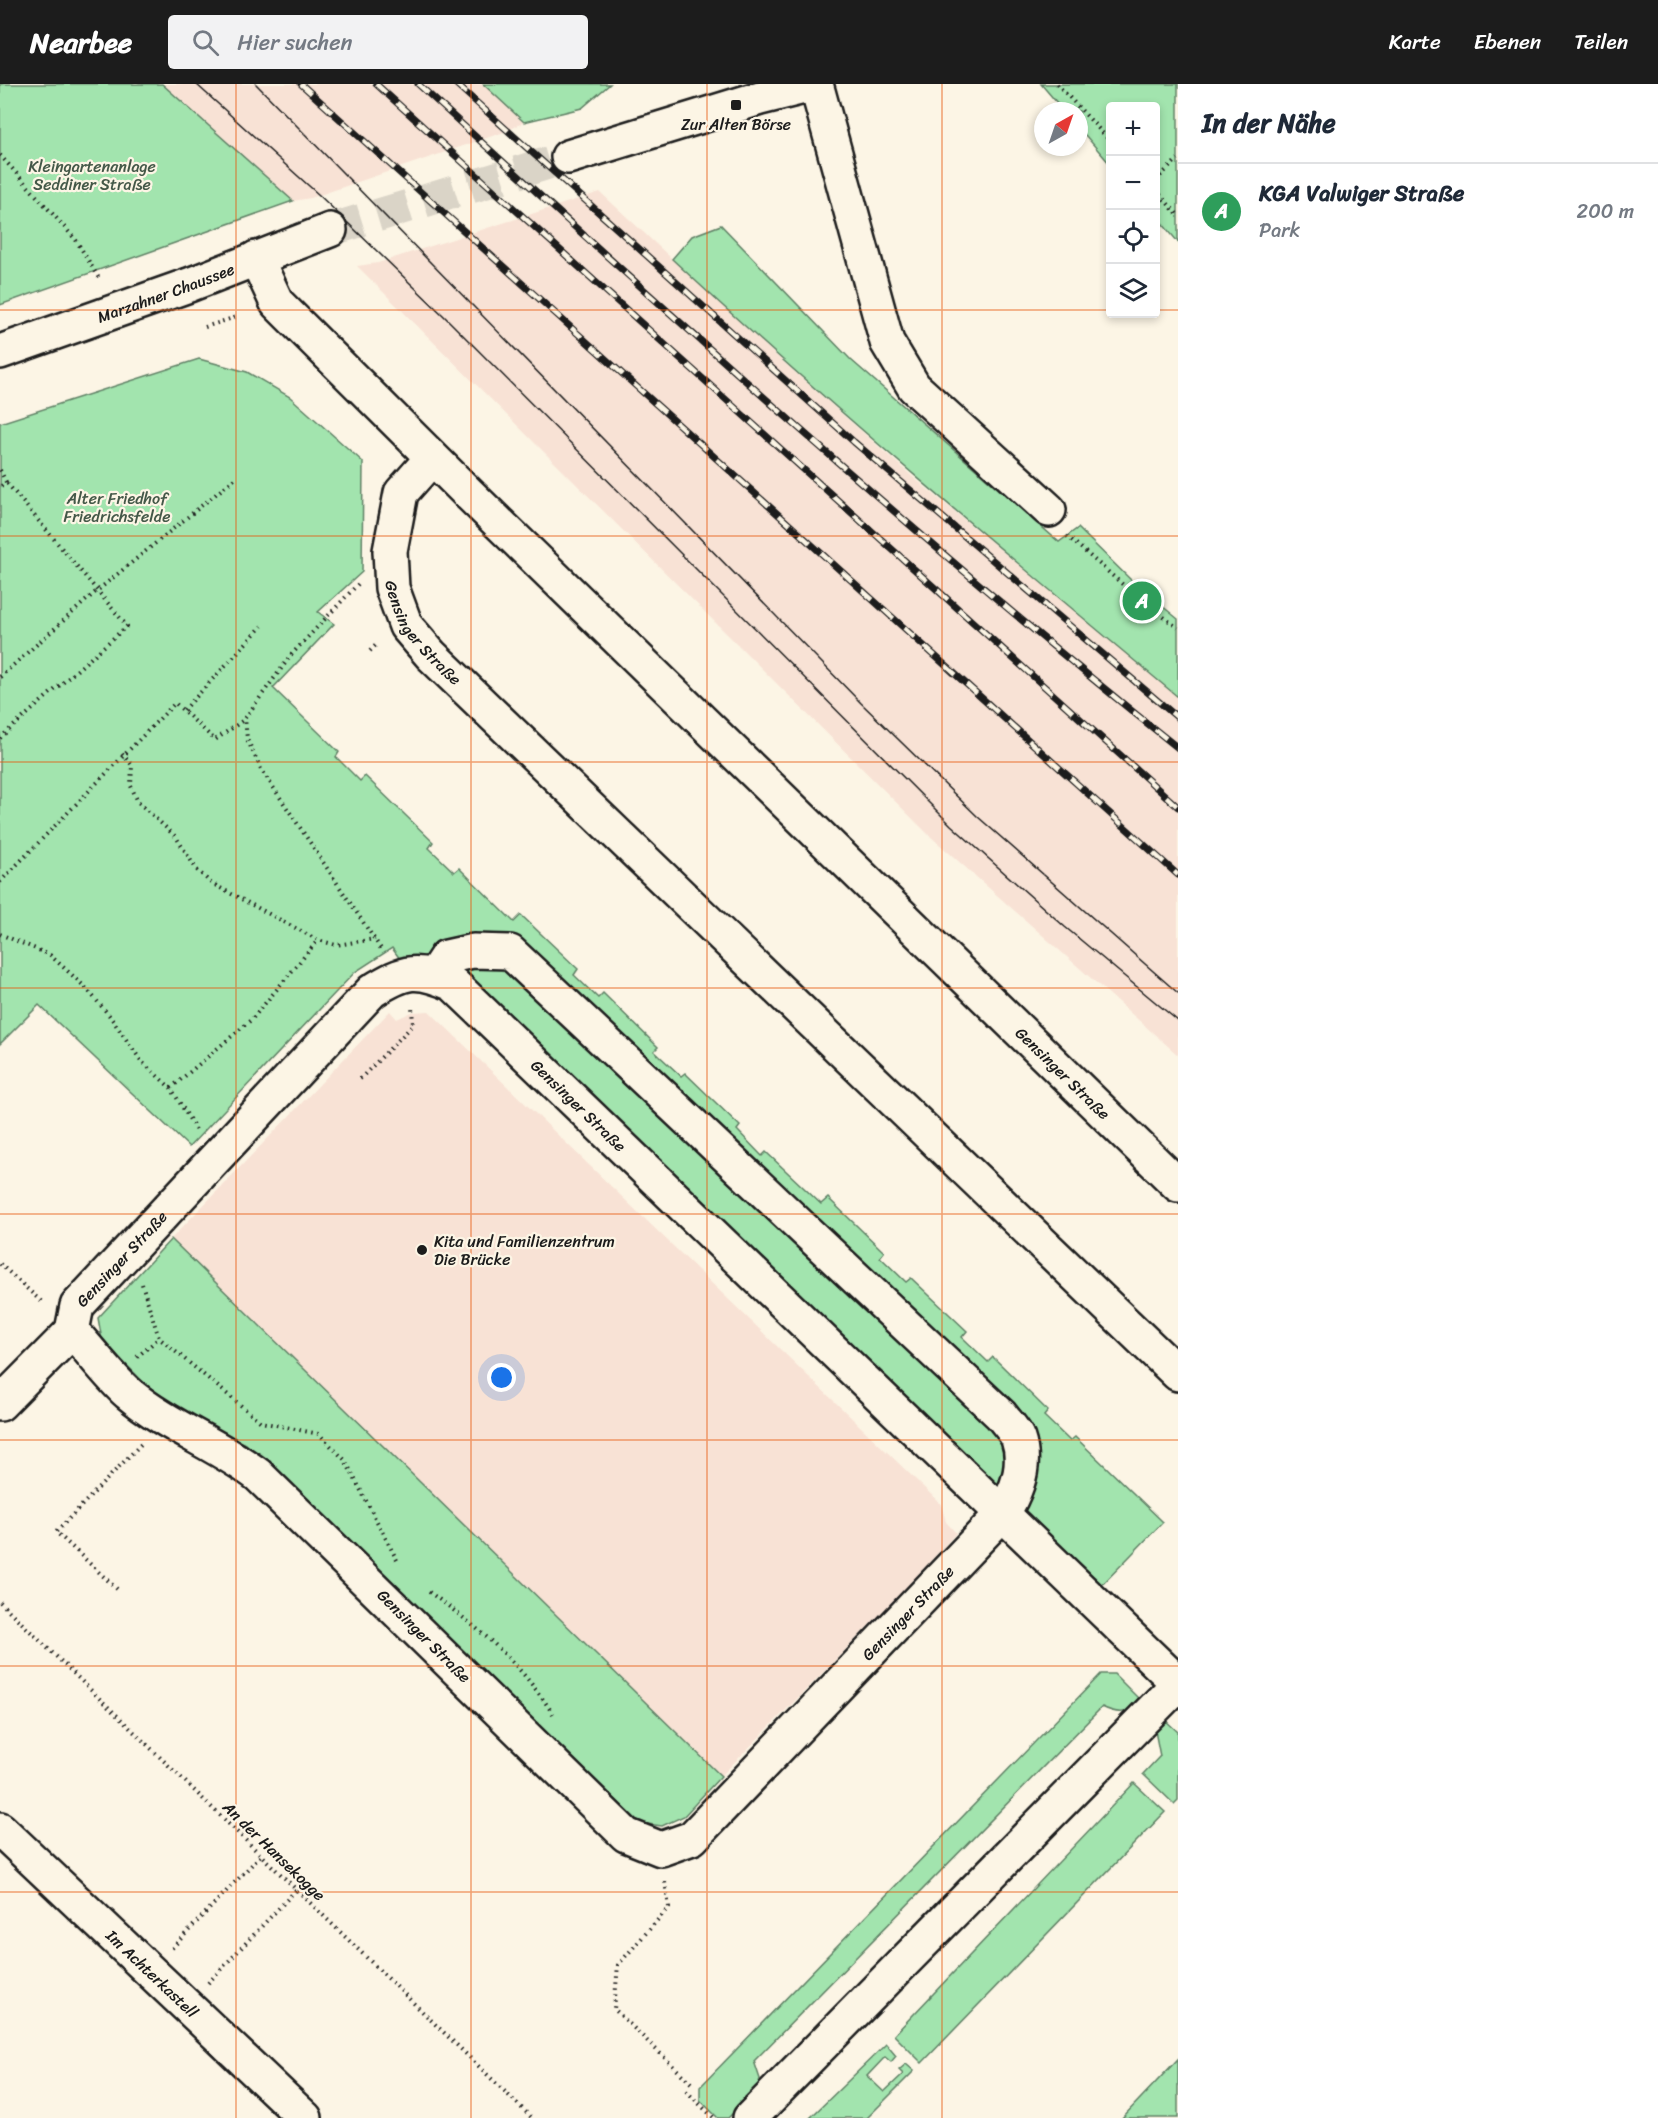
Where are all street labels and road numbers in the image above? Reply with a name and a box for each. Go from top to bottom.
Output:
street label: Marzahner Chaussee [93,254,239,331]
street label: Gensinger Straße [377,580,469,692]
street label: Gensinger Straße [1008,1019,1118,1127]
street label: Gensinger Straße [524,1052,634,1159]
street label: Gensinger Straße [68,1203,174,1314]
street label: Gensinger Straße [854,1558,962,1668]
street label: Gensinger Straße [370,1582,478,1690]
street label: An der Hansekogge [215,1793,333,1908]
street label: Im Achterkastell [98,1921,206,2025]

